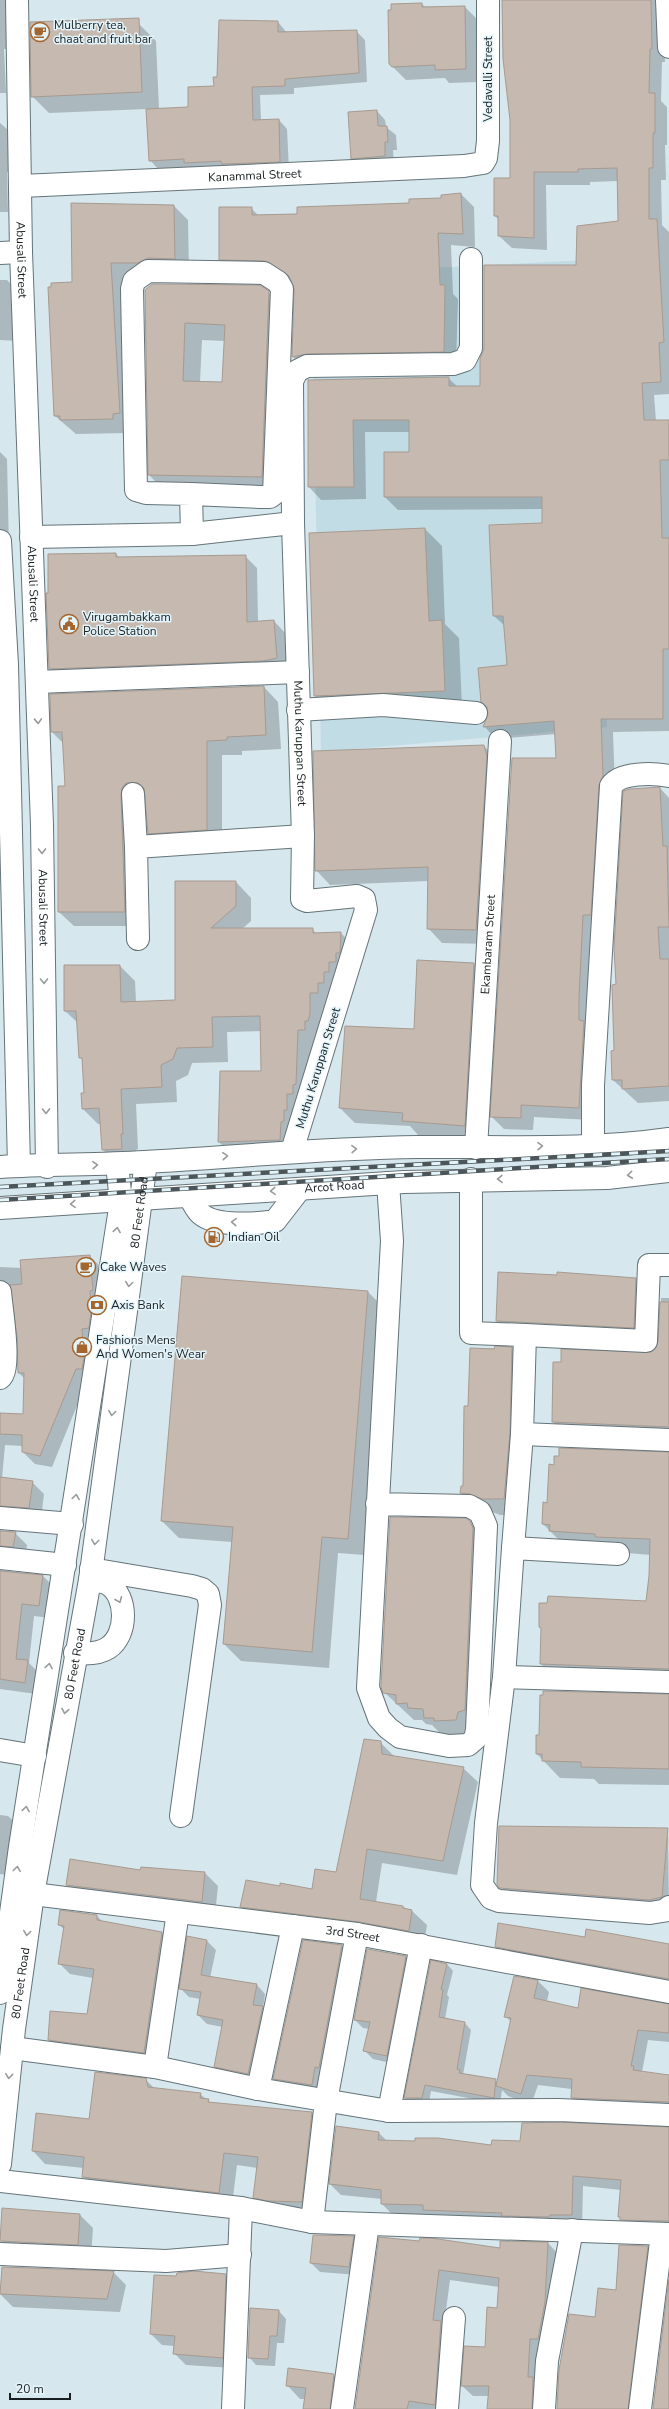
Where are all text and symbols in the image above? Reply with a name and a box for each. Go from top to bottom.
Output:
place label: Mulberry tea, chaat and fruit bar [54,17,153,47]
cafe icon: Mulberry tea, chaat and fruit bar [29,21,51,43]
street label: Vedavalli Street [480,36,496,123]
street label: Kanammal Street [208,165,303,186]
street label: Abusali Street [13,221,31,299]
street label: Abusali Street [24,545,43,623]
place label: Virugambakkam Police Station [82,609,171,639]
public building icon: Virugambakkam Police Station [58,613,80,635]
street label: Muthu Karuppan Street [290,680,310,807]
one-way arrow [34,718,43,724]
one-way arrow [38,848,46,854]
street label: Abusali Street [35,869,52,947]
street label: Ekambaram Street [477,893,499,995]
one-way arrow [40,978,48,984]
street label: Muthu Karuppan Street [292,1005,344,1130]
one-way arrow [42,1108,50,1114]
one-way arrow [537,1142,543,1151]
one-way arrow [351,1145,357,1153]
one-way arrow [222,1152,228,1161]
one-way arrow [92,1160,98,1169]
one-way arrow [627,1171,633,1180]
one-way arrow [497,1175,503,1183]
street label: 80 Feet Road [127,1176,152,1249]
street label: Arcot Road [304,1177,365,1196]
one-way arrow [270,1187,276,1196]
one-way arrow [70,1200,76,1209]
one-way arrow [231,1218,237,1227]
fuel station icon: Indian Oil [203,1226,225,1248]
one-way arrow [112,1227,121,1233]
place label: Indian Oil [228,1229,280,1245]
cafe icon: Cake Waves [75,1256,97,1278]
place label: Cake Waves [100,1259,167,1275]
one-way arrow [125,1281,134,1287]
bank icon: Axis Bank [86,1294,108,1316]
place label: Axis Bank [111,1297,166,1313]
place label: Fashions Mens And Women's Wear [96,1332,206,1362]
shop icon: Fashions Mens And Women's Wear [71,1336,93,1358]
one-way arrow [108,1410,117,1416]
one-way arrow [71,1493,80,1500]
one-way arrow [91,1539,100,1545]
one-way arrow [115,1597,123,1604]
street label: 80 Feet Road [60,1627,89,1701]
one-way arrow [44,1663,53,1669]
one-way arrow [61,1708,69,1714]
one-way arrow [21,1805,30,1812]
one-way arrow [13,1866,22,1872]
street label: 3rd Street [325,1922,382,1946]
one-way arrow [23,1930,32,1936]
street label: 80 Feet Road [8,1946,33,2020]
one-way arrow [5,2073,14,2079]
scale bar [10,2375,70,2401]
text: 20 m [16,2381,44,2397]

